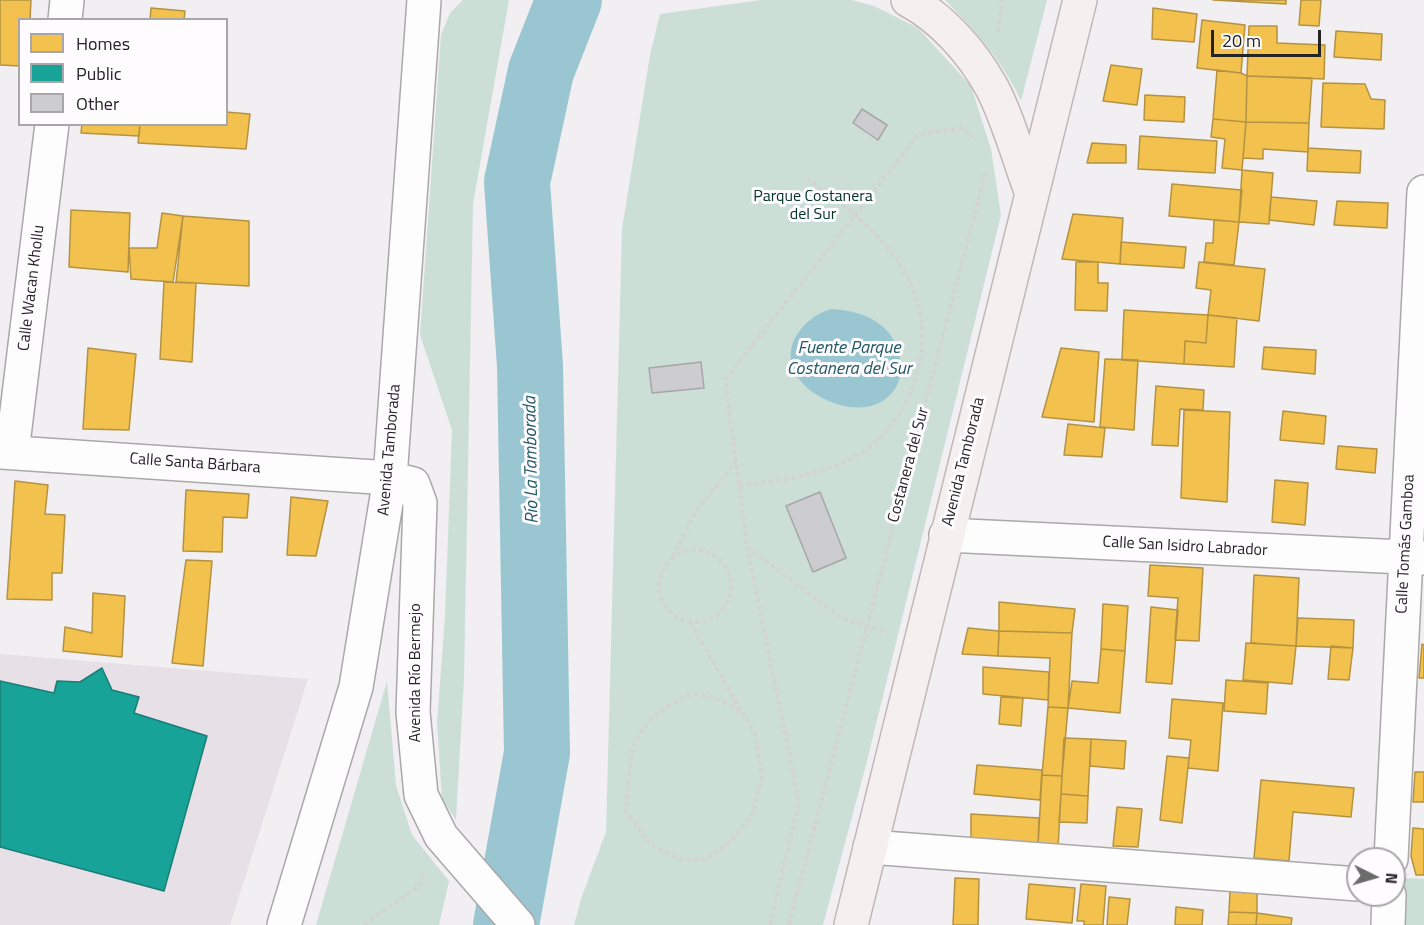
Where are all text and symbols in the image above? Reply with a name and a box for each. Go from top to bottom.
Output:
legend [18,18,228,126]
scale bar [1214,18,1324,56]
text: 20 m [1222,27,1261,54]
text: Homes [76,30,130,57]
text: Public [76,60,122,87]
text: Other [76,90,119,117]
park label: Parque Costanera del Sur [753,187,873,225]
street label: Calle Wacan Khollu [15,224,49,352]
water label: Fuente Parque Costanera del Sur [787,338,911,380]
street label: Avenida Tamborada [375,383,405,517]
water label: Río La Tamborada [520,396,544,524]
street label: Avenida Tamborada [939,396,989,528]
street label: Costanera del Sur [884,405,934,525]
street label: Calle Santa Bárbara [129,450,261,478]
street label: Calle Tomás Gamboa [1393,474,1419,614]
street label: Calle San Isidro Labrador [1102,533,1268,561]
street label: Avenida Río Bermejo [406,603,426,743]
north arrow [1346,847,1406,907]
text: N [1380,872,1404,885]

